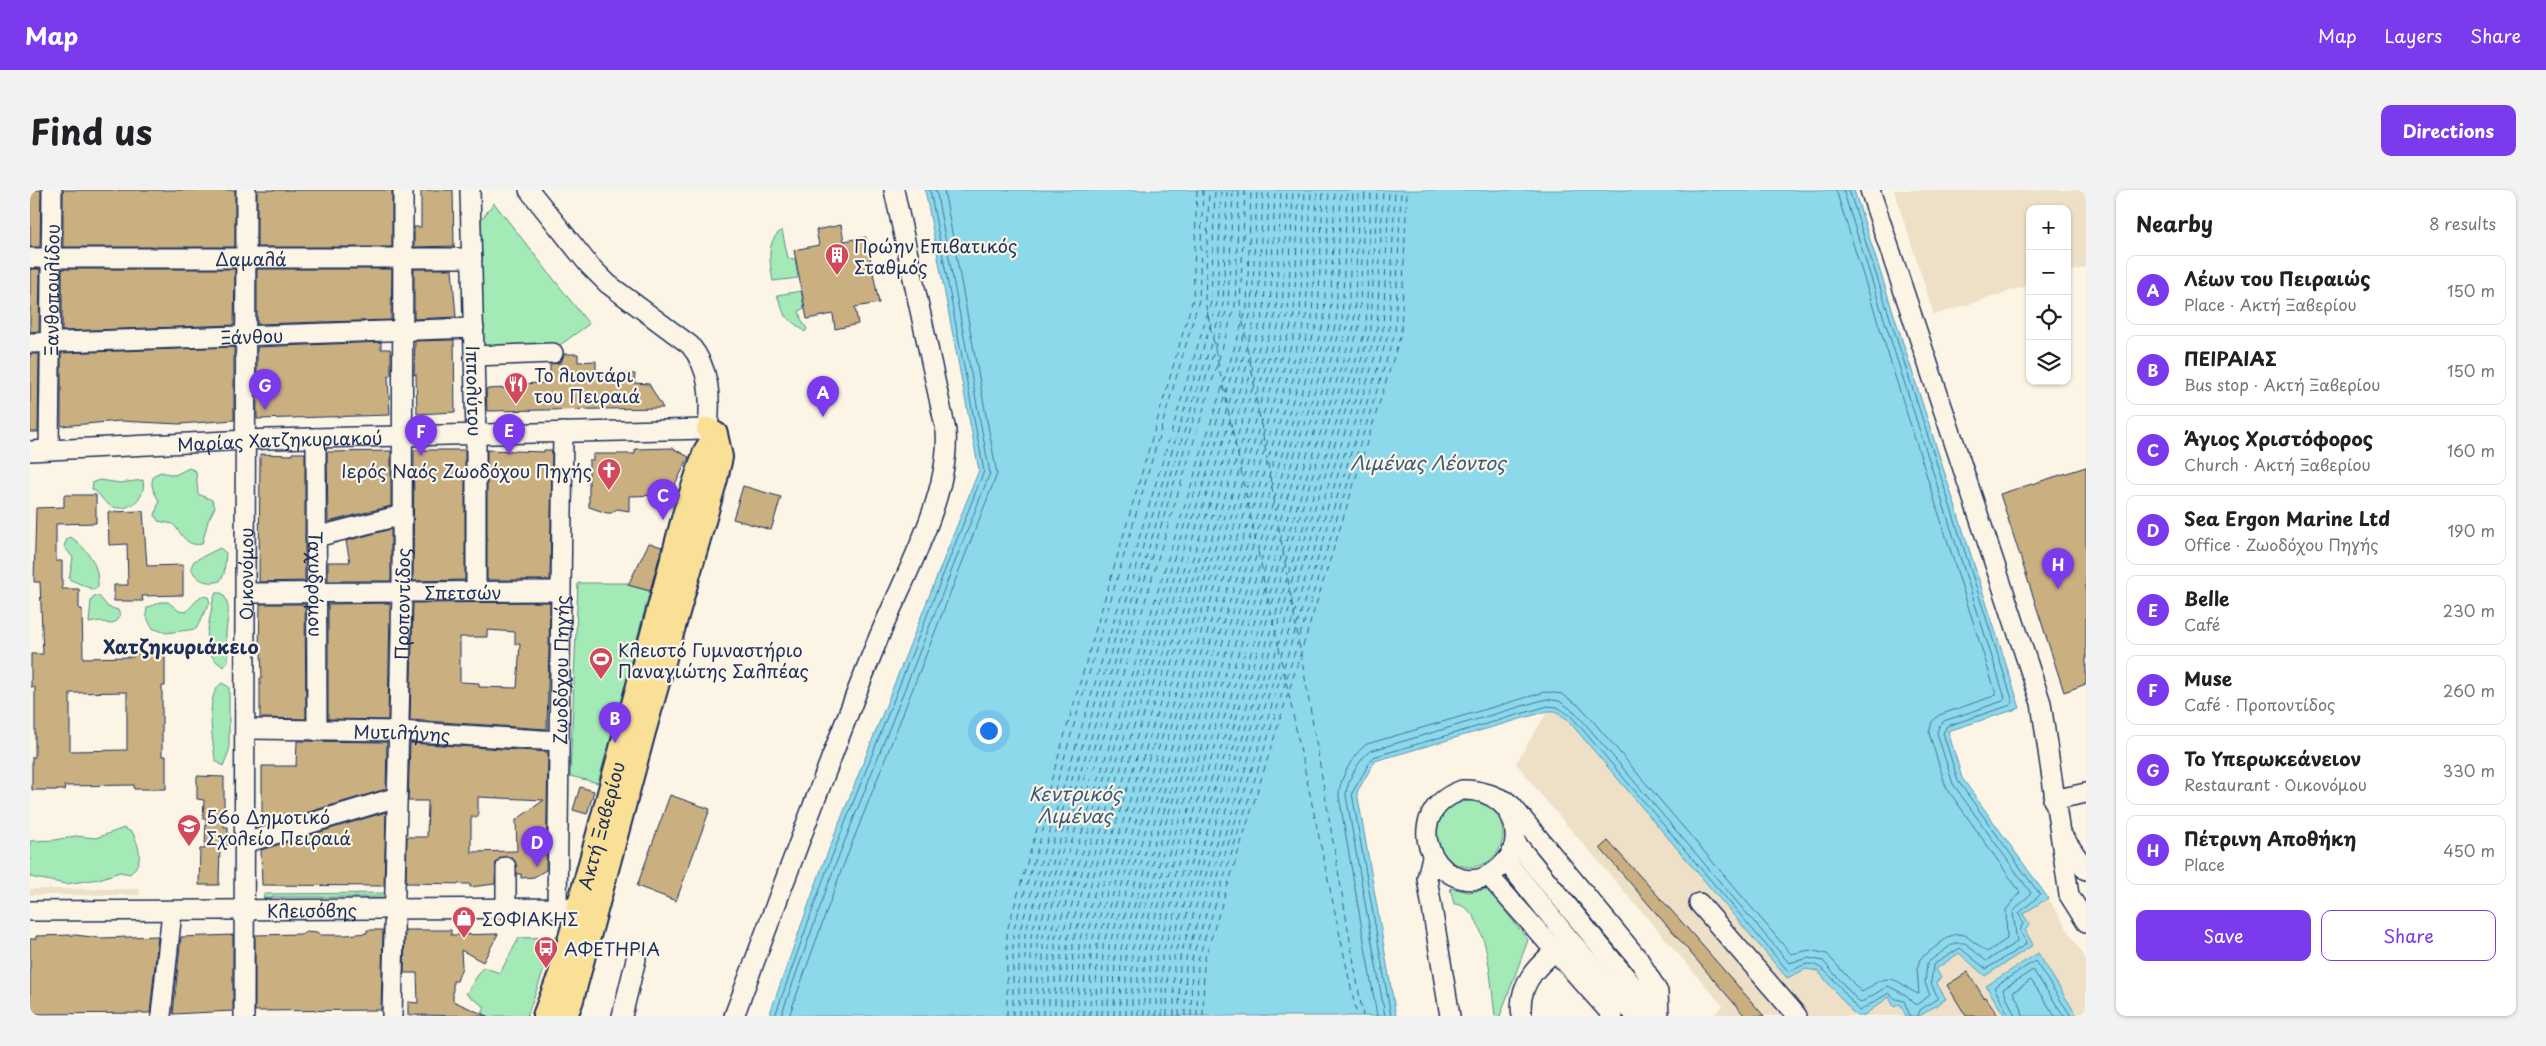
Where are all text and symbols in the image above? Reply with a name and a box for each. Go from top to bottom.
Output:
text: Map [25,17,78,53]
text: Map [2318,22,2357,49]
text: Layers [2385,22,2442,49]
text: Share [2470,22,2521,49]
text: Find us [30,104,152,157]
button: Directions [2381,105,2516,156]
map controls [2026,205,2071,385]
button: + [2026,205,2071,250]
text: Nearby [2136,207,2213,239]
text: 8 results [2429,211,2496,235]
street label: Ξανθοπουλίδου [37,224,65,356]
place label: Πρώην Επιβατικός Σταθμός [854,232,1017,280]
building icon: Πρώην Επιβατικός Σταθμός [824,242,850,276]
street label: Δαμαλά [215,245,287,272]
button: − [2026,250,2071,295]
text: Λέων του Πειραιώς [2184,264,2371,292]
text: A [2147,278,2159,302]
text: 150 m [2447,278,2495,302]
text: Place · Ακτή Ξαβερίου [2184,292,2357,316]
button: locate [2026,295,2071,340]
street label: Ξάνθου [220,321,284,350]
button: layers [2026,340,2071,385]
text: ΠΕΙΡΑΙΑΣ [2184,344,2277,372]
street label: Ιππολύτου [460,345,490,437]
text: B [2148,358,2158,382]
text: 150 m [2447,358,2495,382]
place label: Το λιοντάρι του Πειραιά [534,361,640,409]
pin: G [249,369,281,410]
restaurant icon: Το λιοντάρι του Πειραιά [503,371,529,405]
text: Bus stop · Ακτή Ξαβερίου [2184,372,2380,396]
pin: A [807,376,839,417]
pin: E [493,414,525,455]
pin: F [405,415,437,456]
street label: Μαρίας Χατζηκυριακού [176,423,383,457]
text: Άγιος Χριστόφορος [2184,424,2373,452]
text: C [2147,438,2159,462]
text: 160 m [2447,438,2495,462]
water label: Λιμένας Λέοντος [1350,448,1508,476]
text: Church · Ακτή Ξαβερίου [2184,452,2371,476]
place label: Ιερός Ναός Ζωοδόχου Πηγής [341,457,592,484]
church icon: Ιερός Ναός Ζωοδόχου Πηγής [596,457,622,491]
pin: C [647,479,679,520]
text: Sea Ergon Marine Ltd [2184,504,2390,532]
text: D [2147,518,2159,542]
text: 190 m [2447,518,2495,542]
street label: Οικονόμου [231,527,259,621]
street label: Ταχυδρόμου [303,531,330,637]
text: Office · Ζωοδόχου Πηγής [2184,532,2378,556]
street label: Προποντίδος [387,548,416,661]
pin: H [2042,548,2074,589]
street label: Σπετσών [424,578,502,605]
text: Belle [2184,584,2229,612]
street label: Ζωοδόχου Πηγής [546,595,574,745]
text: E [2148,598,2158,622]
text: 230 m [2443,598,2495,622]
text: Café [2184,612,2220,636]
district label: Χατζηκυριάκειο [103,632,259,660]
place label: Κλειστό Γυμναστήριο Παναγιώτης Σαλπέας [618,636,809,684]
sports icon: Κλειστό Γυμναστήριο Παναγιώτης Σαλπέας [588,646,614,680]
text: Muse [2184,664,2232,692]
text: F [2148,678,2158,702]
text: 260 m [2443,678,2495,702]
text: Café · Προποντίδος [2184,692,2335,716]
pin: B [599,702,631,743]
street label: Μυτιλήνης [353,717,451,748]
your location [976,718,1002,744]
text: Το Υπερωκεάνειον [2184,744,2361,772]
street label: Ακτή Ξαβερίου [570,758,630,892]
text: G [2146,758,2160,782]
text: 330 m [2442,758,2495,782]
text: Restaurant · Οικονόμου [2184,772,2367,796]
water label: Κεντρικός Λιμένας [1029,779,1124,829]
place label: 56ο Δημοτικό Σχολείο Πειραιά [206,803,352,851]
school or university icon: 56ο Δημοτικό Σχολείο Πειραιά [176,813,202,847]
text: Πέτρινη Αποθήκη [2184,824,2356,852]
pin: D [521,826,553,867]
text: H [2147,838,2159,862]
text: 450 m [2443,838,2495,862]
text: Place [2184,852,2225,876]
street label: Κλεισόβης [267,896,357,923]
shop icon: ΣΟΦΙΑΚΗΣ [451,905,477,939]
place label: ΣΟΦΙΑΚΗΣ [482,905,578,932]
button: Save [2136,910,2311,961]
button: Share [2321,910,2496,961]
bus stop icon: ΑΦΕΤΗΡΙΑ [533,935,559,969]
place label: ΑΦΕΤΗΡΙΑ [564,935,660,962]

